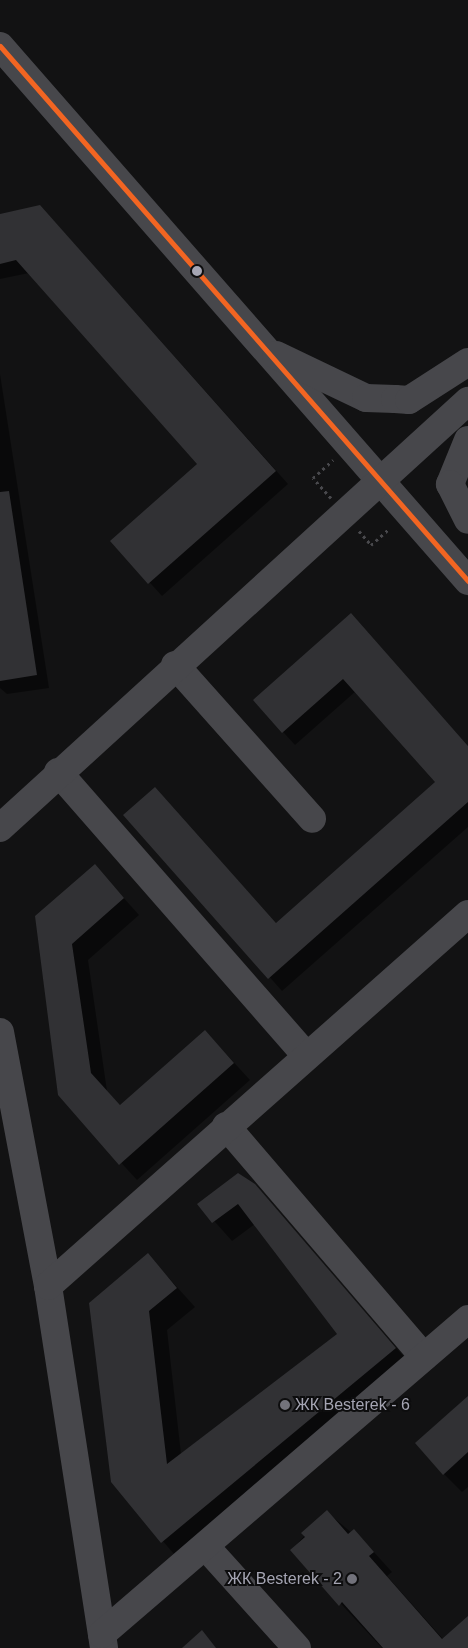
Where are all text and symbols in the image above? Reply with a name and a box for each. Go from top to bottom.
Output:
unlabelled marker [192,266,202,276]
place label: ЖК Besterek - 6 [295,1395,410,1415]
marker: ЖК Besterek - 6 [279,1399,291,1411]
place label: ЖК Besterek - 2 [227,1569,342,1589]
marker: ЖК Besterek - 2 [346,1573,358,1585]

